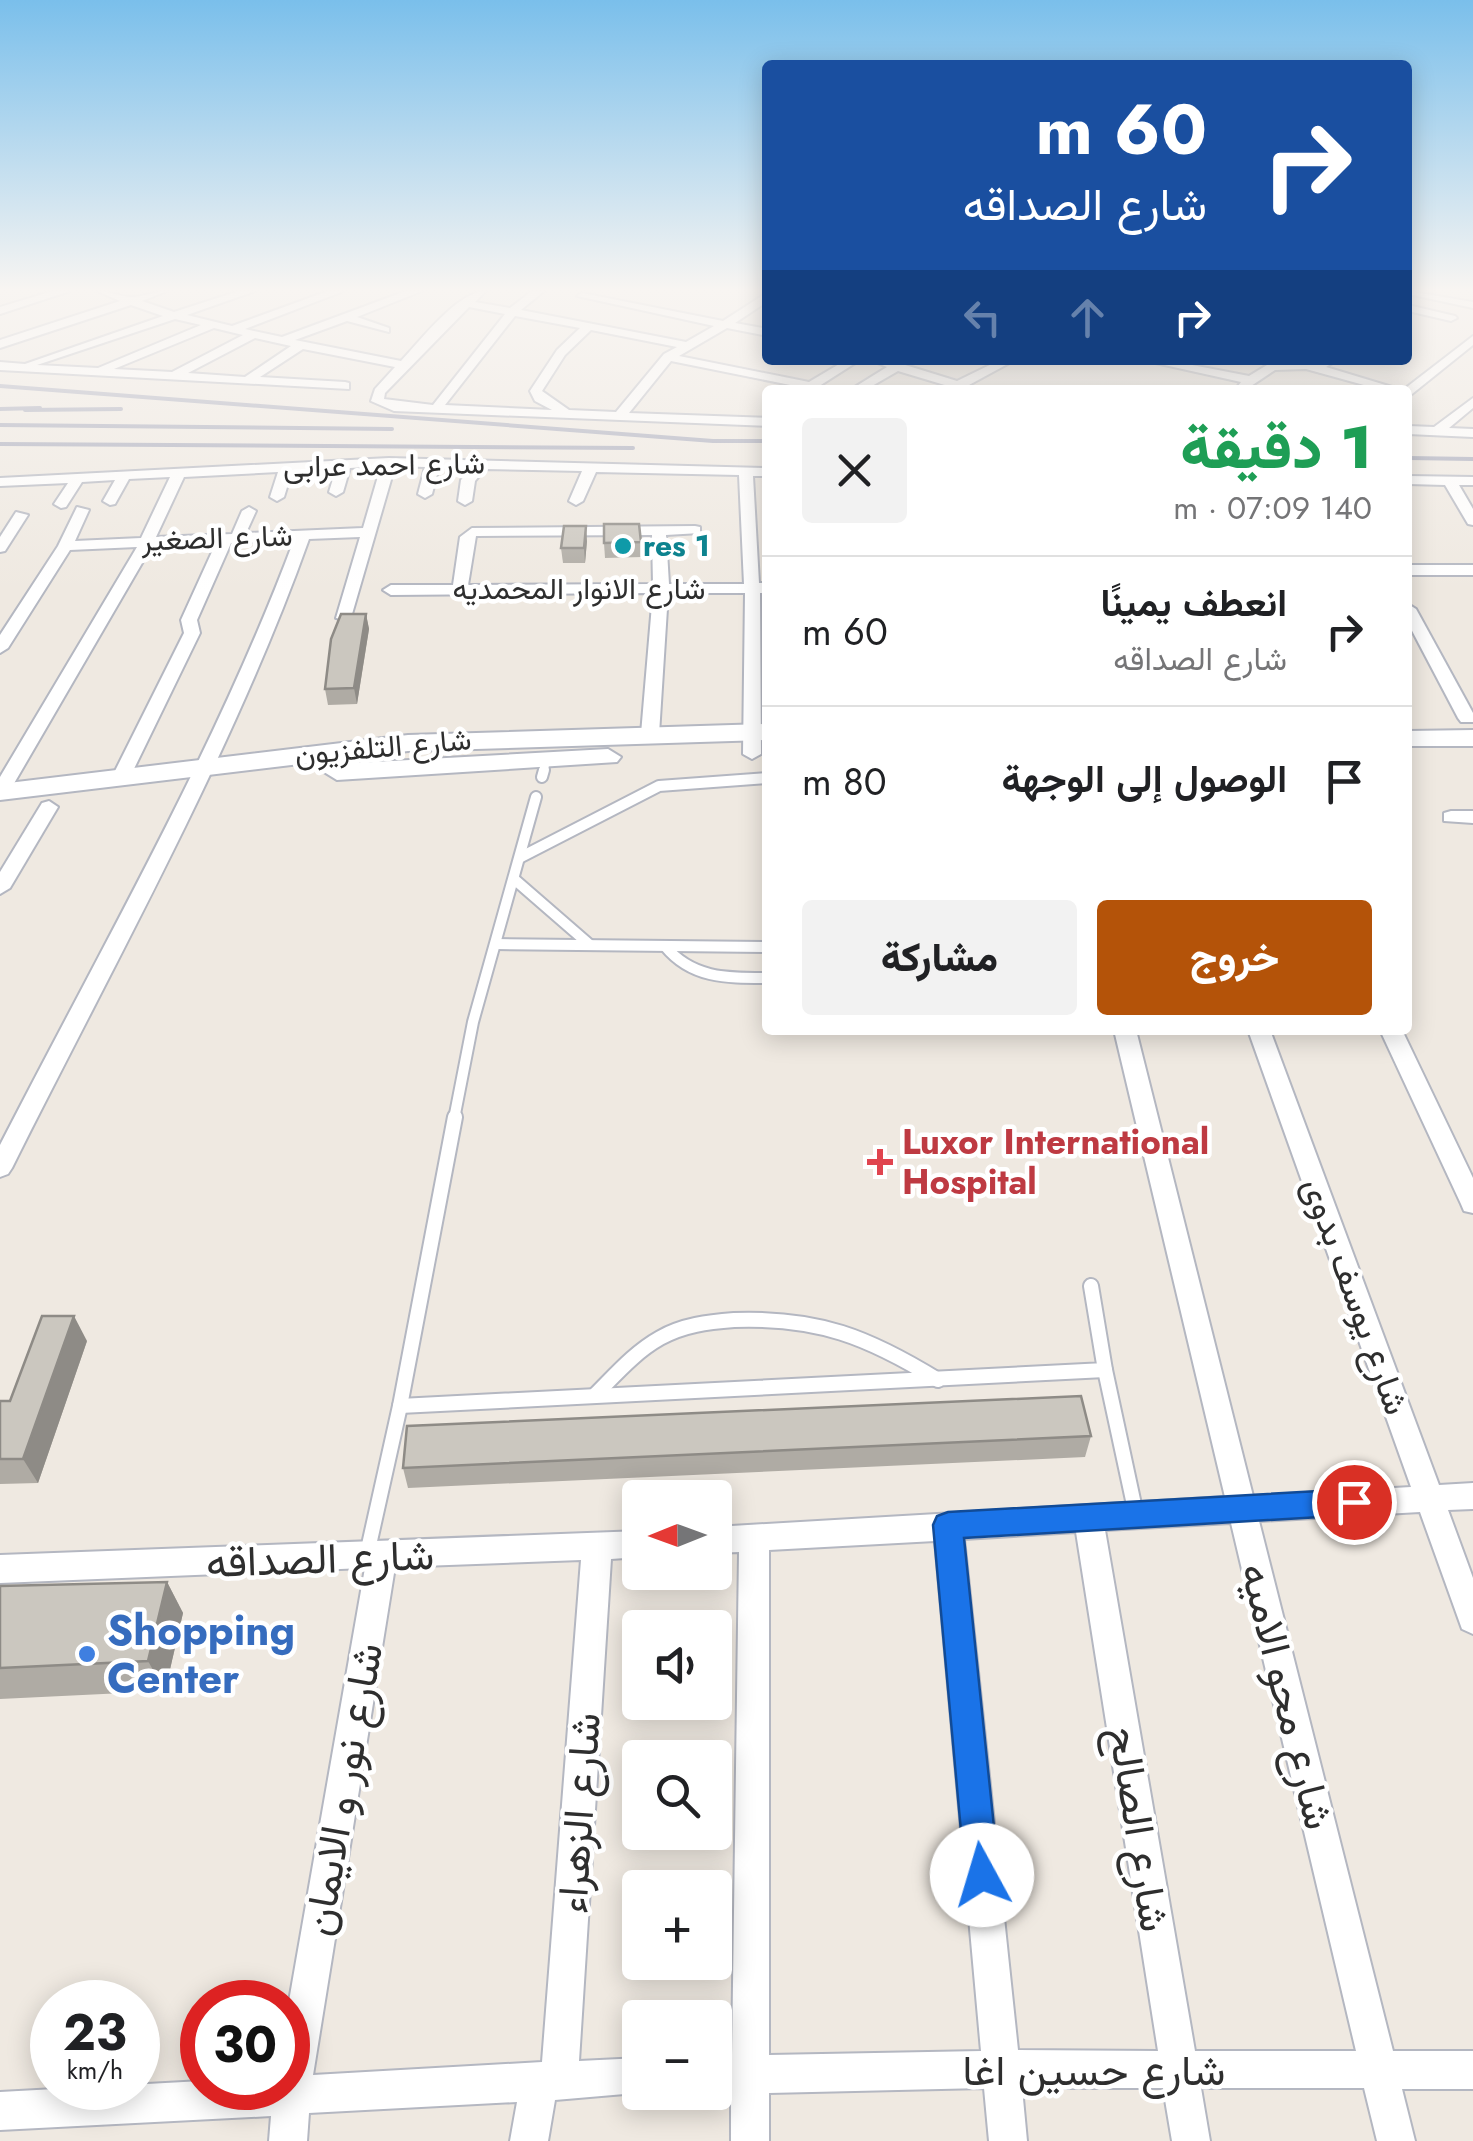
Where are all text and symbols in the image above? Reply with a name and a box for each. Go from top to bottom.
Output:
text: 60 m [1035,79,1207,180]
icon: right [1242,100,1372,230]
text: شارع الصداقه [963,172,1207,237]
icon: left [955,290,1010,345]
icon: ahead [1060,290,1115,345]
icon: right [1165,290,1220,345]
text: 1 دقيقة [1180,404,1372,491]
button: close [802,418,907,523]
street label: شارع احمد عرابى [283,441,485,488]
text: 140 m · 07:09 [1173,485,1372,531]
street label: شارع الصغير [140,513,293,562]
place label: res 1 [643,524,710,567]
marker: res 1 [612,535,634,557]
street label: شارع الانوار المحمديه [453,567,705,610]
text: انعطف يمينًا [1100,575,1287,630]
text: 60 m [802,604,888,659]
icon: right [1317,604,1372,659]
text: شارع الصداقه [1113,636,1287,682]
street label: شارع التلفزيون [293,717,473,776]
text: الوصول إلى الوجهة [1002,751,1287,806]
text: 80 m [802,754,887,809]
icon: arrive [1317,754,1372,809]
button: مشاركة [802,900,1077,1015]
button: خروج [1097,900,1372,1015]
place label: Luxor International Hospital [902,1117,1209,1207]
marker: Luxor International Hospital [867,1149,893,1175]
street label: شارع يوسف بدوى [1290,1170,1422,1422]
pin [1312,1460,1397,1545]
icon: arrive [1327,1475,1382,1530]
north arrow [622,1480,732,1590]
map controls [622,1480,732,2110]
street label: شارع الصداقه [205,1524,435,1593]
street label: شارع محو الاميه [1225,1557,1350,1836]
place label: Shopping Center [107,1600,295,1709]
button: sound [622,1610,732,1720]
street label: شارع نور و الايمان [287,1638,398,1940]
marker: Shopping Center [76,1643,98,1665]
street label: شارع الزهراء [541,1711,616,1915]
street label: شارع الصالح [1093,1722,1186,1936]
button: search [622,1740,732,1850]
position arrow [930,1823,1034,1927]
button: + [622,1870,732,1980]
speed limit sign: 30 [180,1980,310,2110]
text: 23 [63,1996,127,2069]
button: − [622,2000,732,2110]
street label: شارع حسين اغا [963,2040,1225,2101]
text: km/h [67,2052,123,2088]

